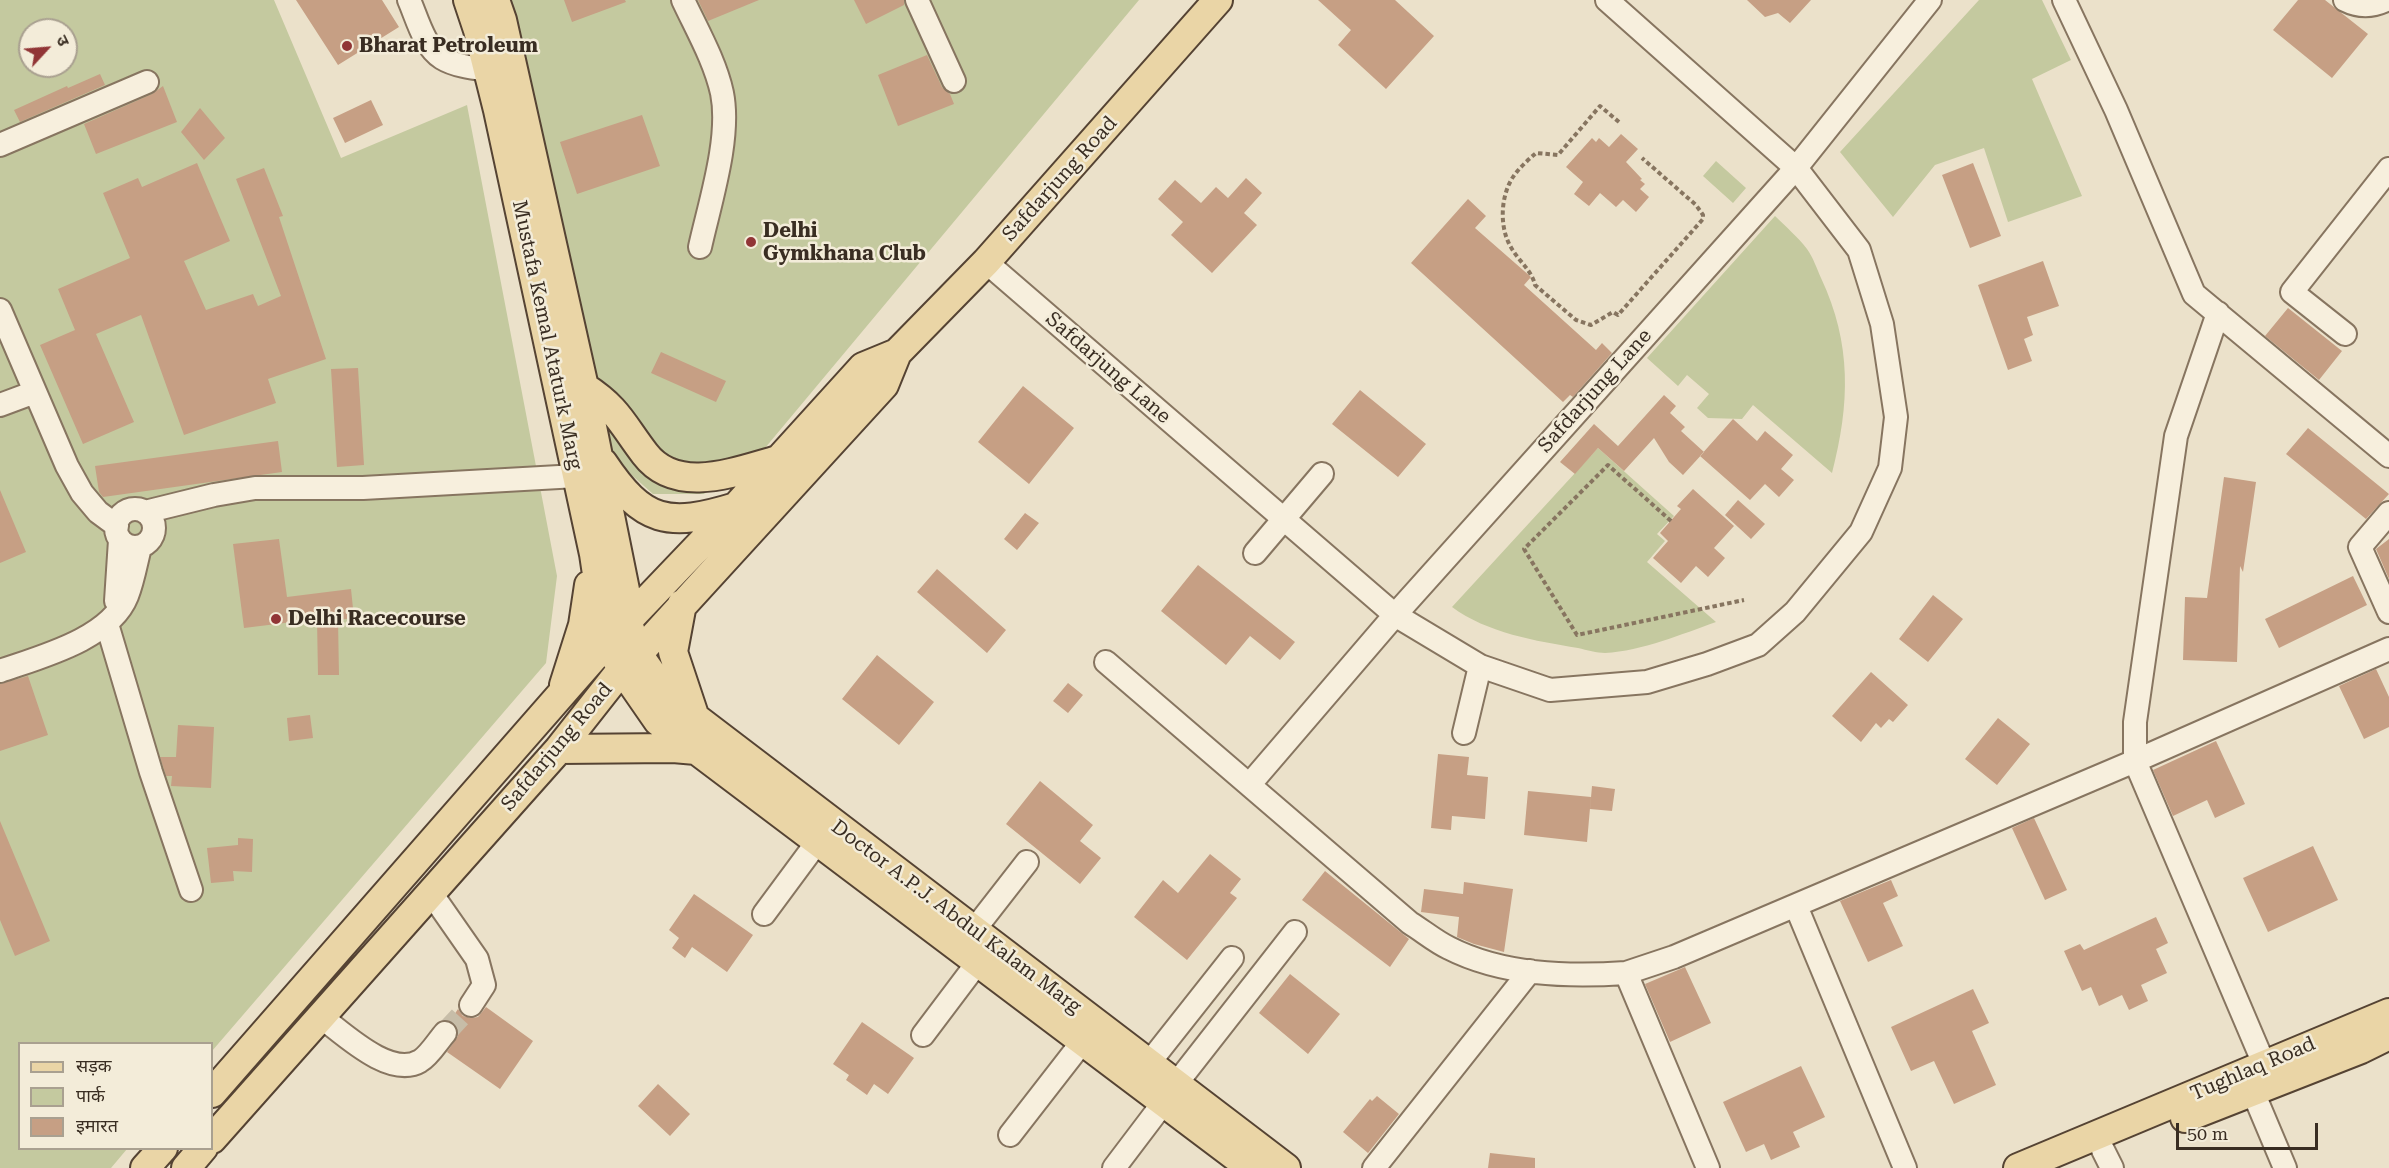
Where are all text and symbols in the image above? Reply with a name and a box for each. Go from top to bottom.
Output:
north arrow [18,18,78,78]
text: उ [52,32,73,49]
place label: Bharat Petroleum [359,34,538,58]
marker: Bharat Petroleum [340,39,354,53]
street label: Safdarjung Road [998,112,1122,246]
street label: Mustafa Kemal Ataturk Marg [507,198,587,472]
place label: Delhi Gymkhana Club [763,219,926,266]
marker: Delhi Gymkhana Club [744,235,758,249]
street label: Safdarjung Lane [1040,307,1176,429]
street label: Safdarjung Lane [1533,324,1657,458]
place label: Delhi Racecourse [288,607,466,631]
marker: Delhi Racecourse [269,612,283,626]
street label: Safdarjung Road [496,678,618,816]
street label: Doctor A.P.J. Abdul Kalam Marg [826,815,1086,1019]
street label: Tughlaq Road [2187,1032,2319,1106]
legend [18,1042,213,1150]
text: सड़क [76,1055,112,1076]
text: पार्क [76,1085,105,1106]
scale bar [2179,1111,2322,1149]
text: इमारत [76,1115,118,1136]
text: 50 m [2187,1123,2228,1144]

